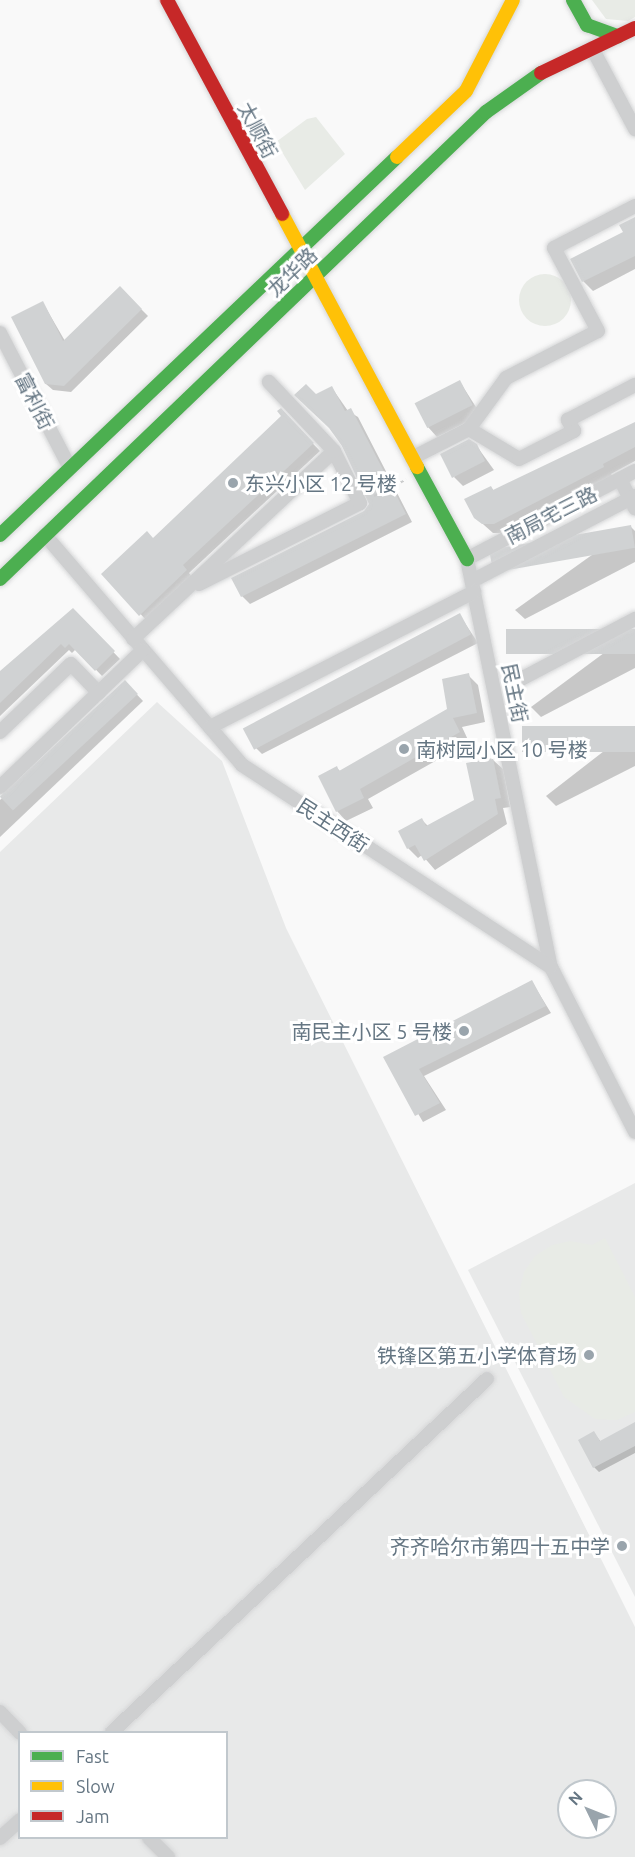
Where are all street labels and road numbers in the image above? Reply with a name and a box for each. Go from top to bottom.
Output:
street label: 太顺街 [233,98,283,162]
street label: 龙华路 [262,243,322,301]
street label: 富利街 [11,369,59,433]
street label: 南局宅三路 [501,482,601,548]
street label: 民主街 [497,661,533,725]
street label: 民主西街 [293,793,373,857]

